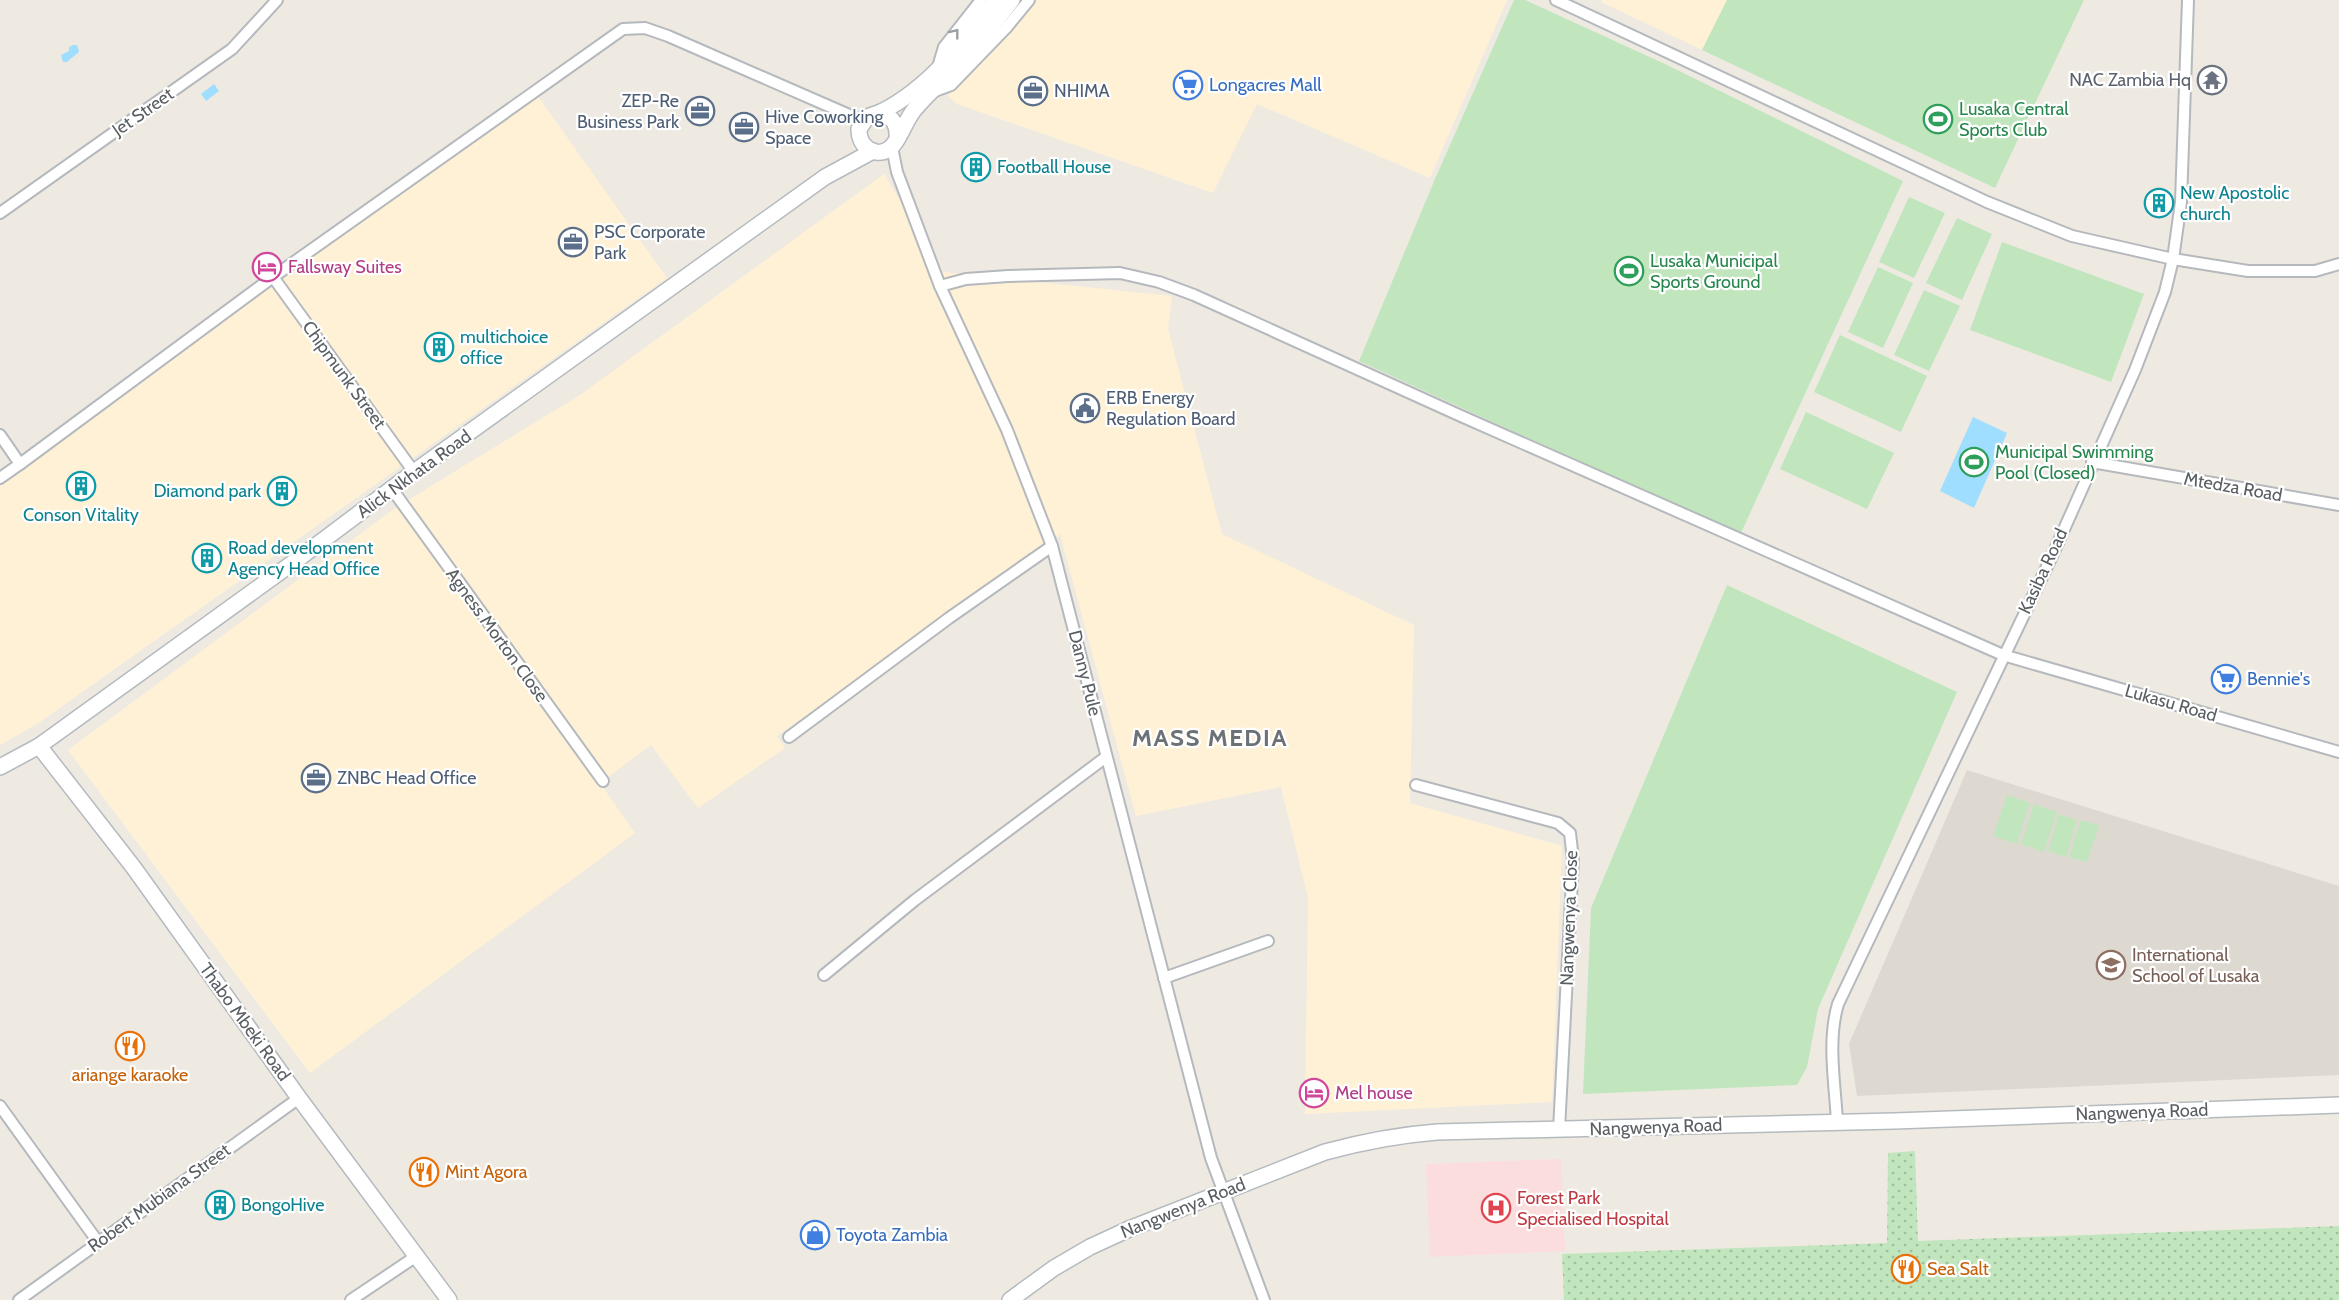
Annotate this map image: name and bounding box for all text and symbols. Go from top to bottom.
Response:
one-way arrow [948,29,959,40]
temple icon: NAC Zambia Hq [2196,64,2228,96]
supermarket icon: Longacres Mall [1172,69,1204,101]
place label: NAC Zambia Hq [2069,69,2191,91]
place label: Longacres Mall [1209,74,1322,96]
office icon: NHIMA [1017,75,1049,107]
place label: NHIMA [1054,80,1110,102]
street label: Jet Street [107,83,178,142]
place label: ZEP-Re Business Park [577,90,680,133]
office icon: ZEP-Re Business Park [684,95,716,127]
place label: Lusaka Central Sports Club [1959,98,2069,141]
sports icon: Lusaka Central Sports Club [1922,103,1954,135]
place label: Hive Coworking Space [765,106,884,149]
office icon: Hive Coworking Space [728,111,760,143]
building icon: Football House [960,151,992,183]
place label: Football House [997,156,1111,178]
place label: New Apostolic church [2180,182,2289,225]
building icon: New Apostolic church [2143,187,2175,219]
place label: PSC Corporate Park [594,221,706,264]
office icon: PSC Corporate Park [557,226,589,258]
place label: Lusaka Municipal Sports Ground [1650,250,1778,293]
hotel icon: Fallsway Suites [251,251,283,283]
sports icon: Lusaka Municipal Sports Ground [1613,255,1645,287]
place label: Fallsway Suites [288,256,402,278]
street label: Chipmunk Street [297,317,391,433]
place label: multichoice office [460,326,548,369]
building icon: multichoice office [423,331,455,363]
place label: ERB Energy Regulation Board [1106,387,1235,430]
public building icon: ERB Energy Regulation Board [1069,392,1101,424]
street label: Alick Nkhata Road [353,425,475,523]
place label: Municipal Swimming Pool (Closed) [1995,441,2154,484]
sports icon: Municipal Swimming Pool (Closed) [1958,446,1990,478]
street label: Mtedza Road [2182,468,2284,506]
building icon: Conson Vitality [65,470,97,502]
building icon: Diamond park [266,475,298,507]
place label: Diamond park [153,480,262,502]
place label: Conson Vitality [23,504,139,526]
street label: Kasiba Road [2014,525,2072,617]
place label: Road development Agency Head Office [228,537,380,580]
building icon: Road development Agency Head Office [191,542,223,574]
street label: Agness Morton Close [441,564,553,706]
street label: Danny Pule [1064,628,1106,718]
supermarket icon: Bennie's [2210,663,2242,695]
place label: Bennie's [2247,668,2310,690]
street label: Lukasu Road [2122,679,2220,727]
district label: MASS MEDIA [1132,723,1288,752]
office icon: ZNBC Head Office [300,762,332,794]
place label: ZNBC Head Office [337,767,477,789]
street label: Nangwenya Close [1556,850,1582,986]
place label: International School of Lusaka [2132,944,2260,987]
school or university icon: International School of Lusaka [2095,949,2127,981]
street label: Thabo Mbeki Road [195,959,295,1085]
restaurant icon: ariange karaoke [114,1030,146,1062]
place label: ariange karaoke [72,1064,188,1086]
hotel icon: Mel house [1298,1077,1330,1109]
place label: Mel house [1335,1082,1413,1104]
street label: Nangwenya Road [2075,1099,2209,1125]
street label: Nangwenya Road [1589,1114,1723,1140]
street label: Robert Mubiana Street [83,1139,235,1257]
restaurant icon: Mint Agora [408,1156,440,1188]
place label: Mint Agora [445,1161,528,1183]
street label: Nangwenya Road [1117,1173,1249,1243]
place label: Forest Park Specialised Hospital [1517,1187,1669,1230]
building icon: BongoHive [204,1189,236,1221]
hospital icon: Forest Park Specialised Hospital [1480,1192,1512,1224]
place label: BongoHive [241,1194,325,1216]
shop icon: Toyota Zambia [799,1219,831,1251]
place label: Toyota Zambia [836,1224,948,1246]
restaurant icon: Sea Salt [1890,1253,1922,1285]
place label: Sea Salt [1927,1258,1989,1280]

